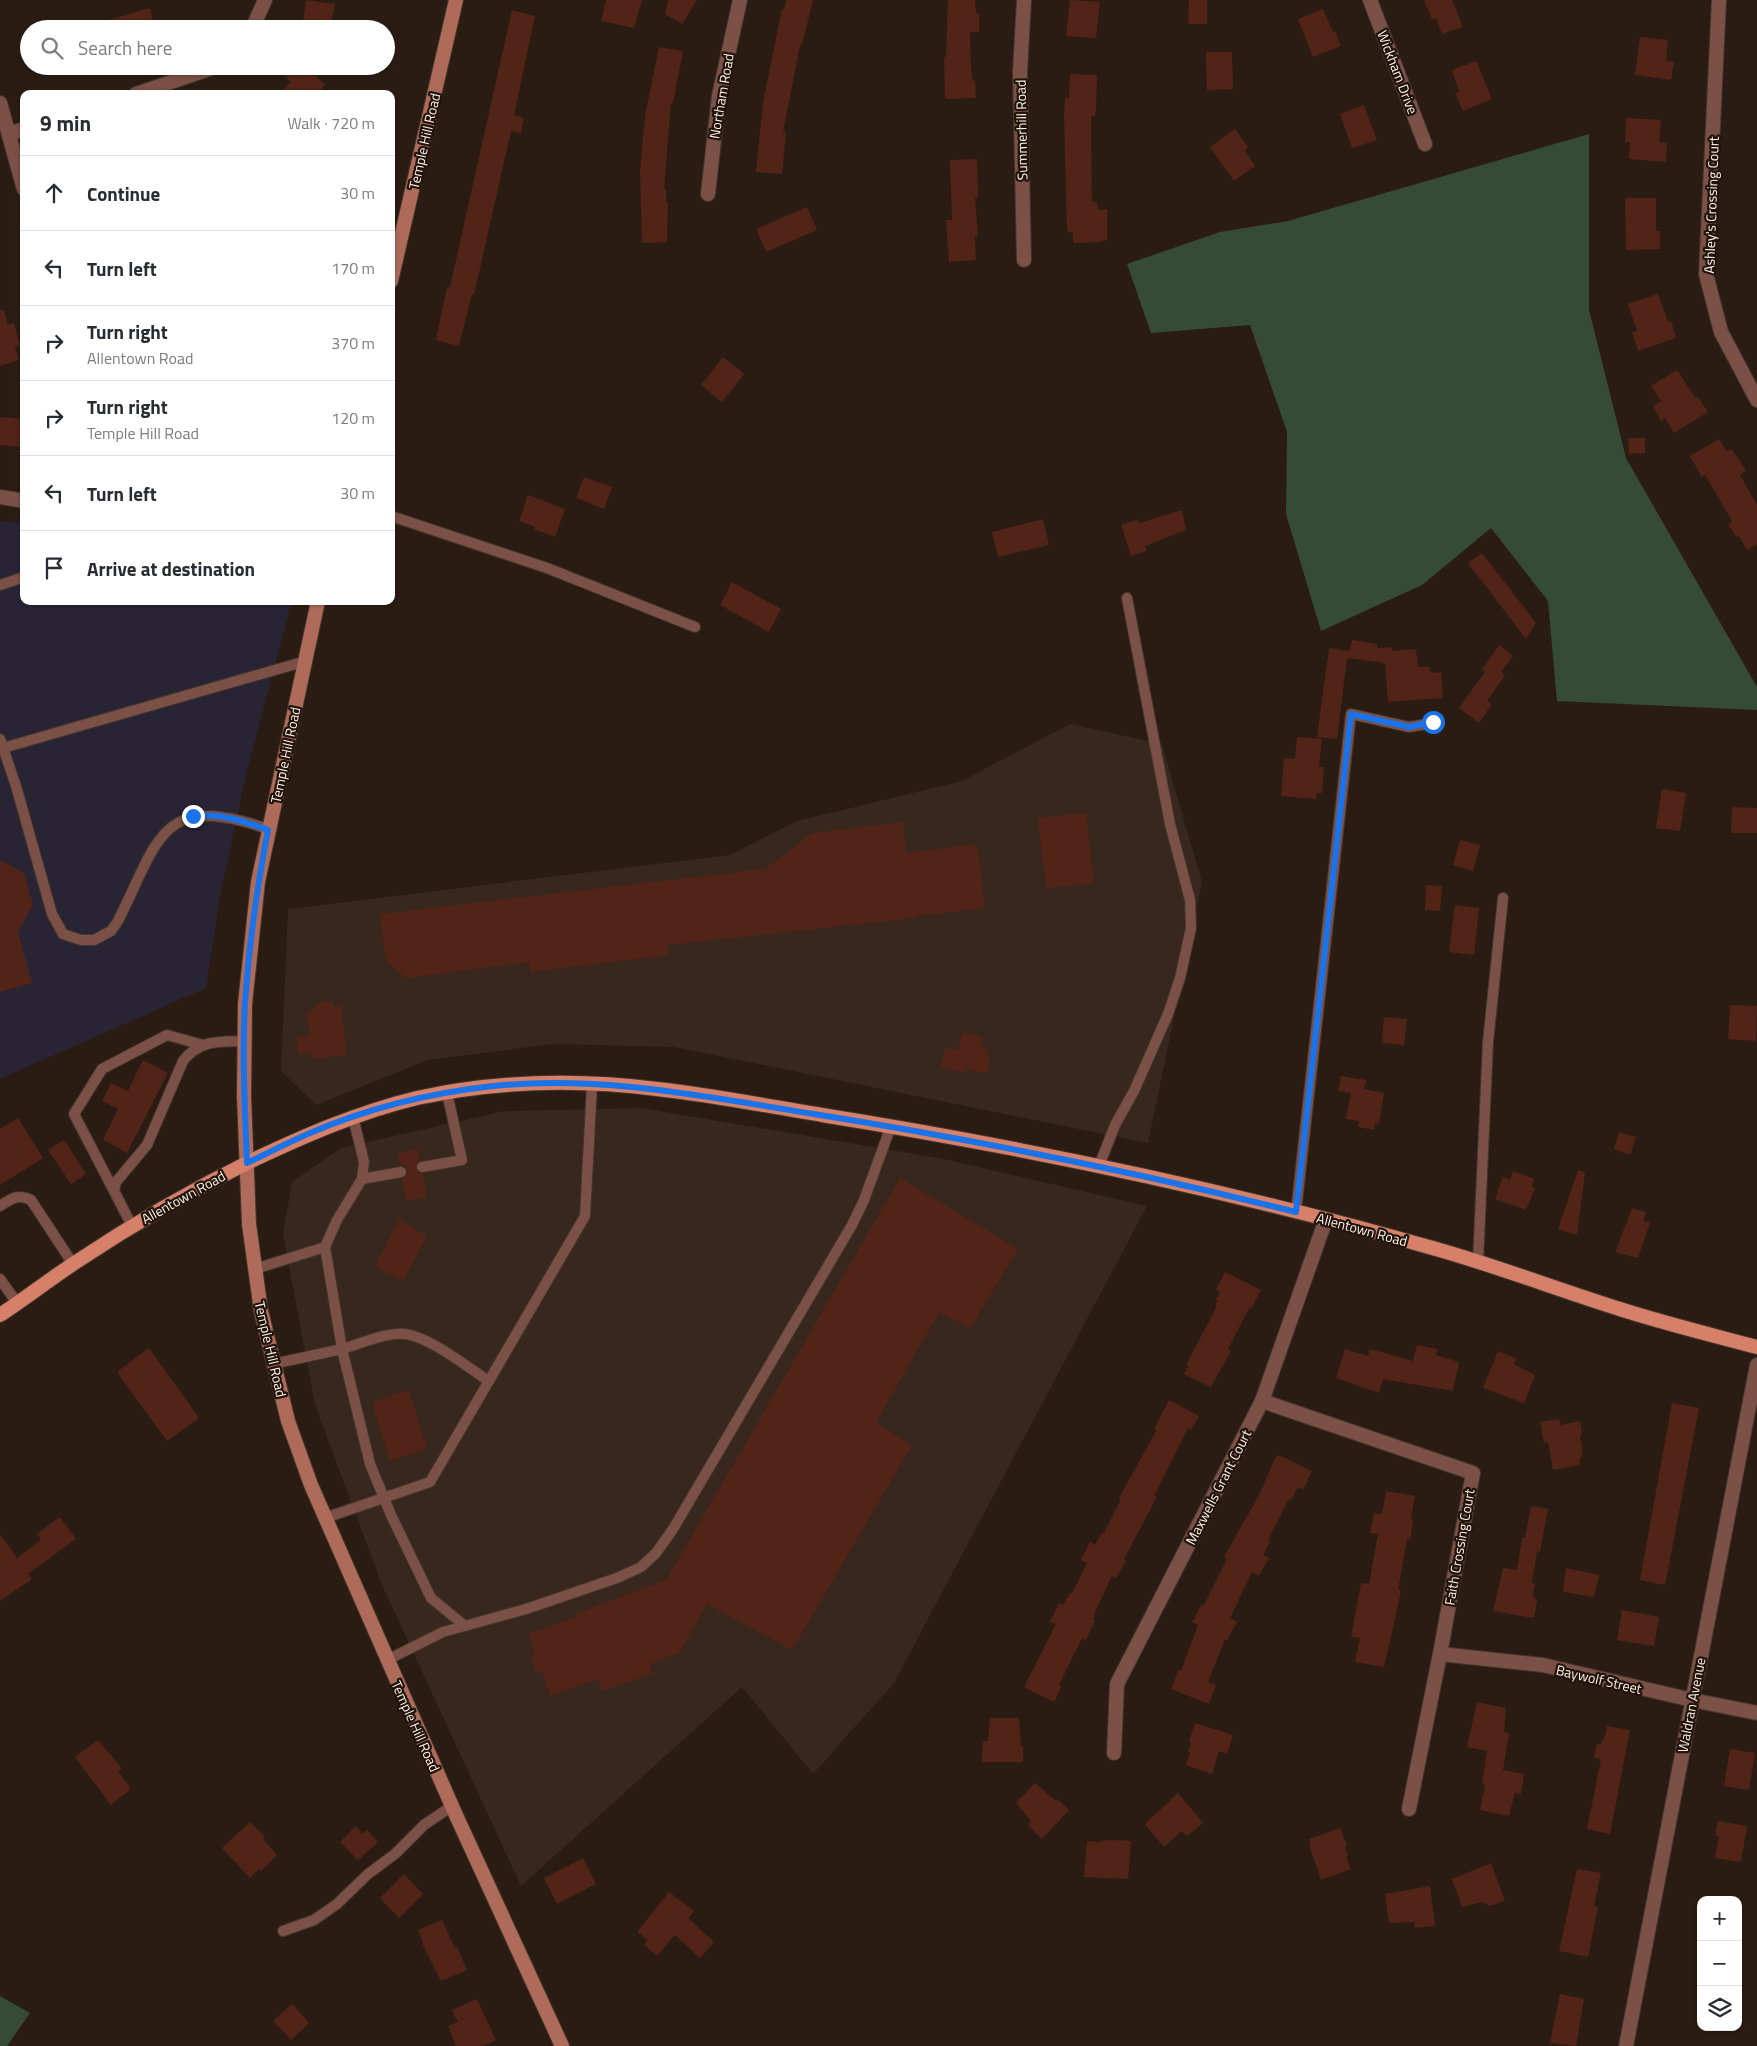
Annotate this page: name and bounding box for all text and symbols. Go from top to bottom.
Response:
search box [20,20,395,75]
street label: Wickham Drive [1372,27,1424,117]
text: Search here [78,33,172,62]
icon: search [38,34,66,62]
street label: Northam Road [703,52,739,140]
street label: Summerhill Road [1010,79,1032,181]
street label: Temple Hill Road [403,91,445,191]
text: 9 min [40,107,91,139]
text: Walk · 720 m [287,111,375,135]
street label: Ashley's Crossing Court [1698,136,1724,274]
icon: ahead [40,179,68,207]
text: Continue [87,179,160,208]
text: 30 m [340,181,375,205]
icon: left [40,254,68,282]
text: Turn left [87,254,157,283]
text: 170 m [331,256,375,280]
text: Turn right [87,317,168,346]
icon: right [40,329,68,357]
text: 370 m [331,331,375,355]
text: Allentown Road [87,346,193,370]
text: Turn right [87,392,168,421]
icon: right [40,404,68,432]
text: 120 m [331,406,375,430]
text: Temple Hill Road [87,421,199,445]
icon: left [40,479,68,507]
text: Turn left [87,479,157,508]
text: 30 m [340,481,375,505]
icon: arrive [40,554,68,582]
text: Arrive at destination [87,554,255,583]
street label: Temple Hill Road [265,705,305,805]
route start [1422,711,1445,734]
route end [182,805,205,828]
street label: Allentown Road [137,1165,229,1229]
street label: Allentown Road [1314,1207,1410,1251]
street label: Temple Hill Road [250,1299,292,1399]
street label: Maxwells Grant Court [1180,1426,1256,1548]
street label: Faith Crossing Court [1438,1487,1480,1607]
street label: Waldran Avenue [1672,1656,1710,1754]
street label: Baywolf Street [1554,1659,1644,1699]
street label: Temple Hill Road [386,1677,446,1775]
map controls [1697,1896,1742,2031]
button: + [1697,1896,1742,1941]
button: − [1697,1941,1742,1986]
button: layers [1697,1986,1742,2031]

